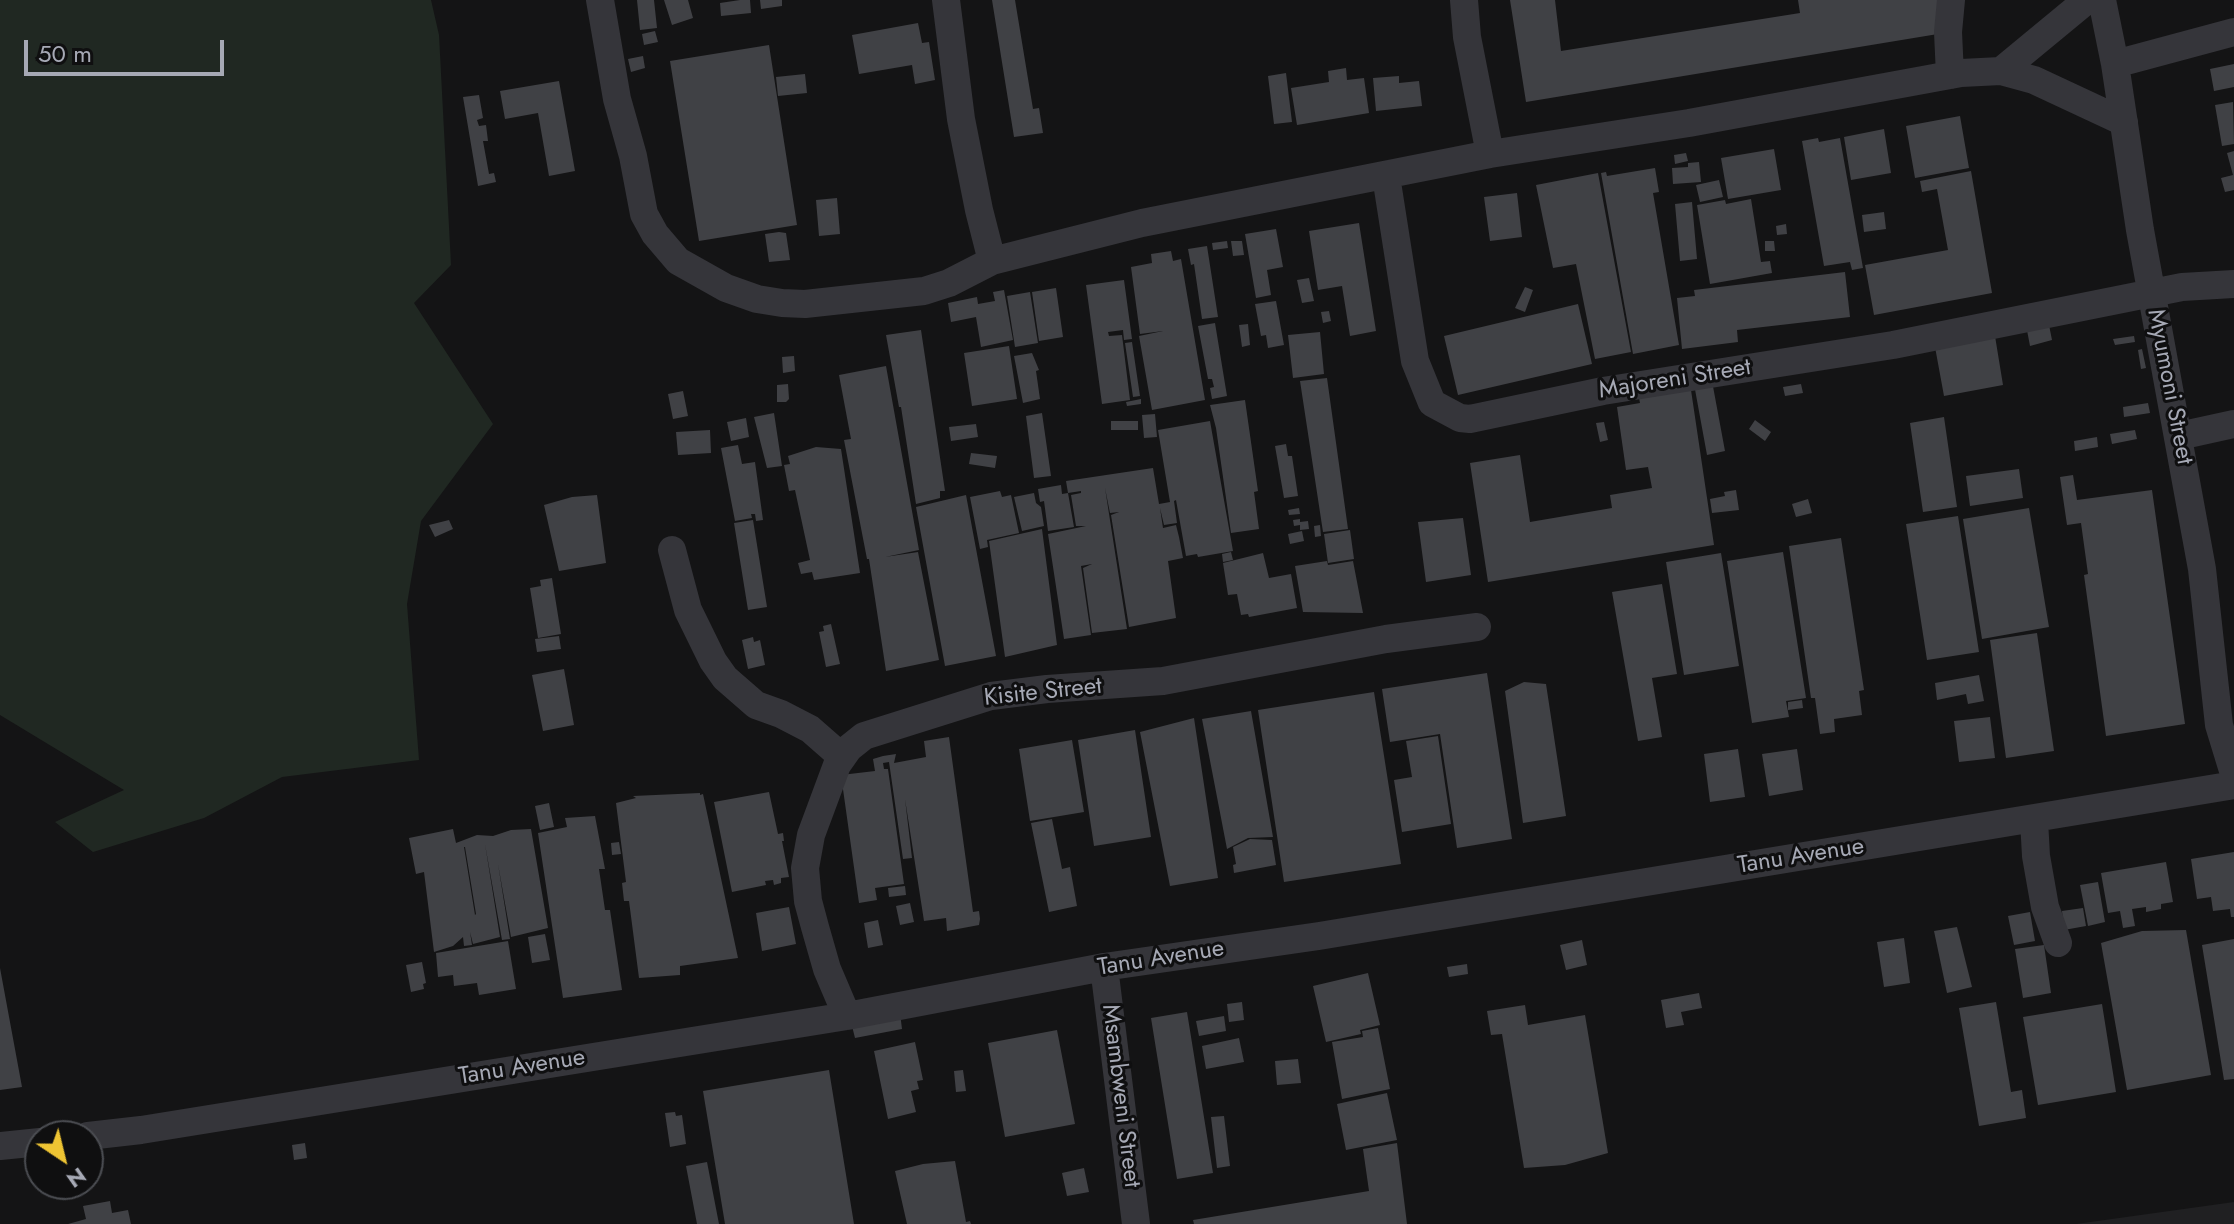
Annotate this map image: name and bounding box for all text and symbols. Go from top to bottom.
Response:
scale bar [28,24,228,74]
text: 50 m [38,36,92,71]
street label: Myumoni Street [2140,307,2198,467]
street label: Majoreni Street [1597,354,1753,406]
street label: Kisite Street [983,672,1103,714]
street label: Tanu Avenue [1736,833,1866,881]
street label: Tanu Avenue [1096,935,1226,983]
street label: Msambweni Street [1094,1003,1146,1189]
street label: Tanu Avenue [457,1044,587,1092]
north arrow [24,1120,104,1200]
text: N [60,1160,93,1196]

